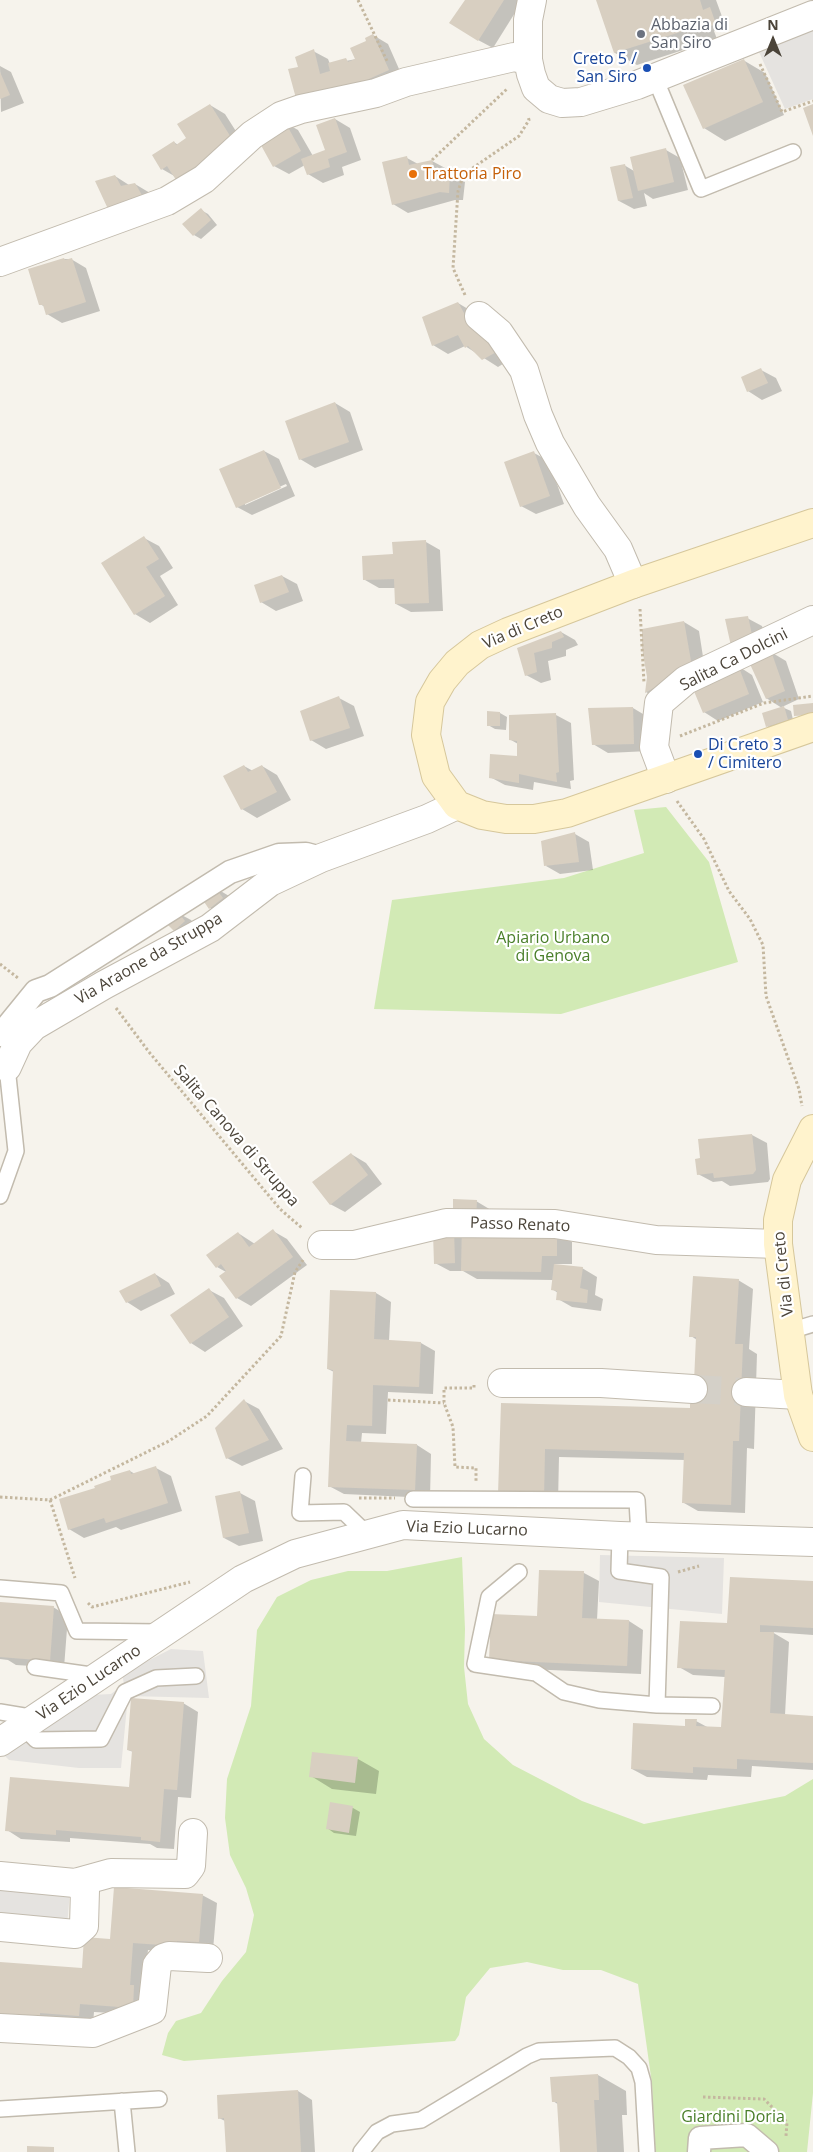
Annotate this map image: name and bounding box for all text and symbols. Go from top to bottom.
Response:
place label: Abbazia di San Siro [651,15,728,53]
north arrow [748,15,798,65]
text: N [767,15,779,34]
marker: Abbazia di San Siro [635,28,647,40]
place label: Creto 5 / San Siro [573,49,637,87]
marker: Creto 5 / San Siro [641,62,653,74]
place label: Trattoria Piro [423,164,522,184]
marker: Trattoria Piro [407,168,419,180]
street label: Via di Creto [480,602,566,654]
street label: Salita Ca Dolcini [677,625,791,695]
place label: Di Creto 3 / Cimitero [708,735,782,773]
marker: Di Creto 3 / Cimitero [692,748,704,760]
street label: Via Araone da Struppa [72,909,226,1009]
park label: Apiario Urbano di Genova [496,928,610,966]
street label: Salita Canova di Struppa [169,1061,303,1211]
street label: Passo Renato [469,1214,571,1236]
street label: Via di Creto [770,1230,798,1318]
street label: Via Ezio Lucarno [406,1517,528,1541]
street label: Via Ezio Lucarno [33,1641,145,1725]
park label: Giardini Doria [681,2107,785,2127]

